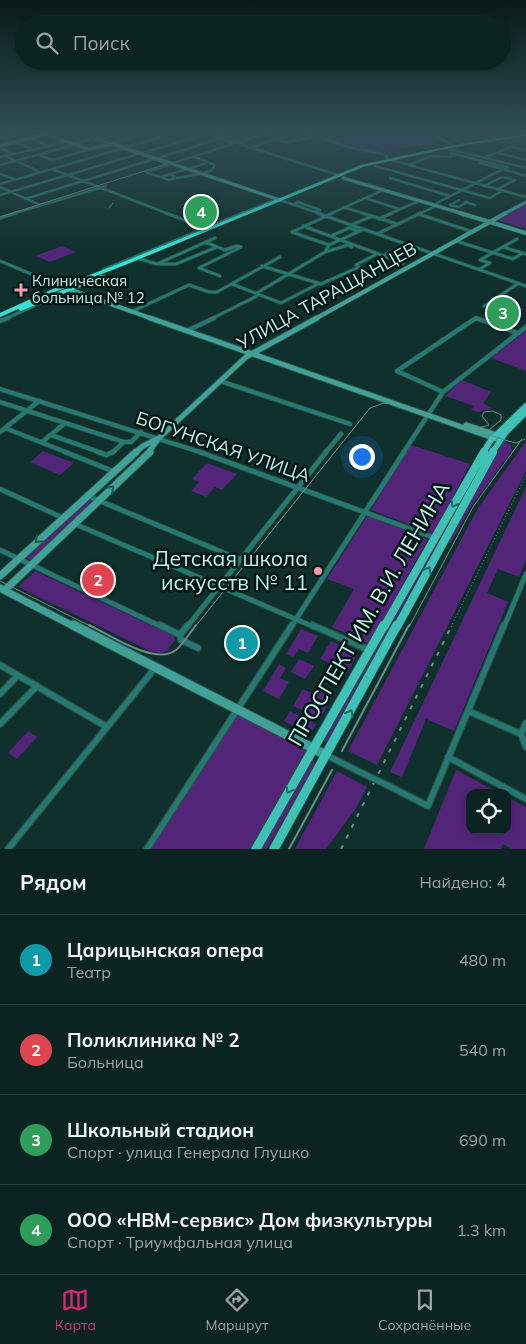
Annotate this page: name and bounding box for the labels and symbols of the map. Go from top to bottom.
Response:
pin: 4 [185,193,217,231]
street label: УЛИЦА ТАРАЩАНЦЕВ [232,236,421,355]
place label: Клиническая больница № 12 [32,271,145,307]
marker: Клиническая больница № 12 [14,283,28,297]
pin: 3 [487,294,519,332]
street label: БОГУНСКАЯ УЛИЦА [133,406,313,487]
your location [349,444,375,470]
street label: ПРОСПЕКТ ИМ. В.И. ЛЕНИНА [282,476,455,750]
one-way arrow [106,486,115,495]
one-way arrow [451,499,461,508]
one-way arrow [35,535,44,544]
place label: Детская школа искусств № 11 [153,545,308,595]
pin: 2 [82,561,114,599]
marker: Детская школа искусств № 11 [312,565,324,577]
one-way arrow [422,566,432,575]
pin: 1 [226,624,258,662]
one-way arrow [343,709,353,718]
one-way arrow [285,785,295,794]

